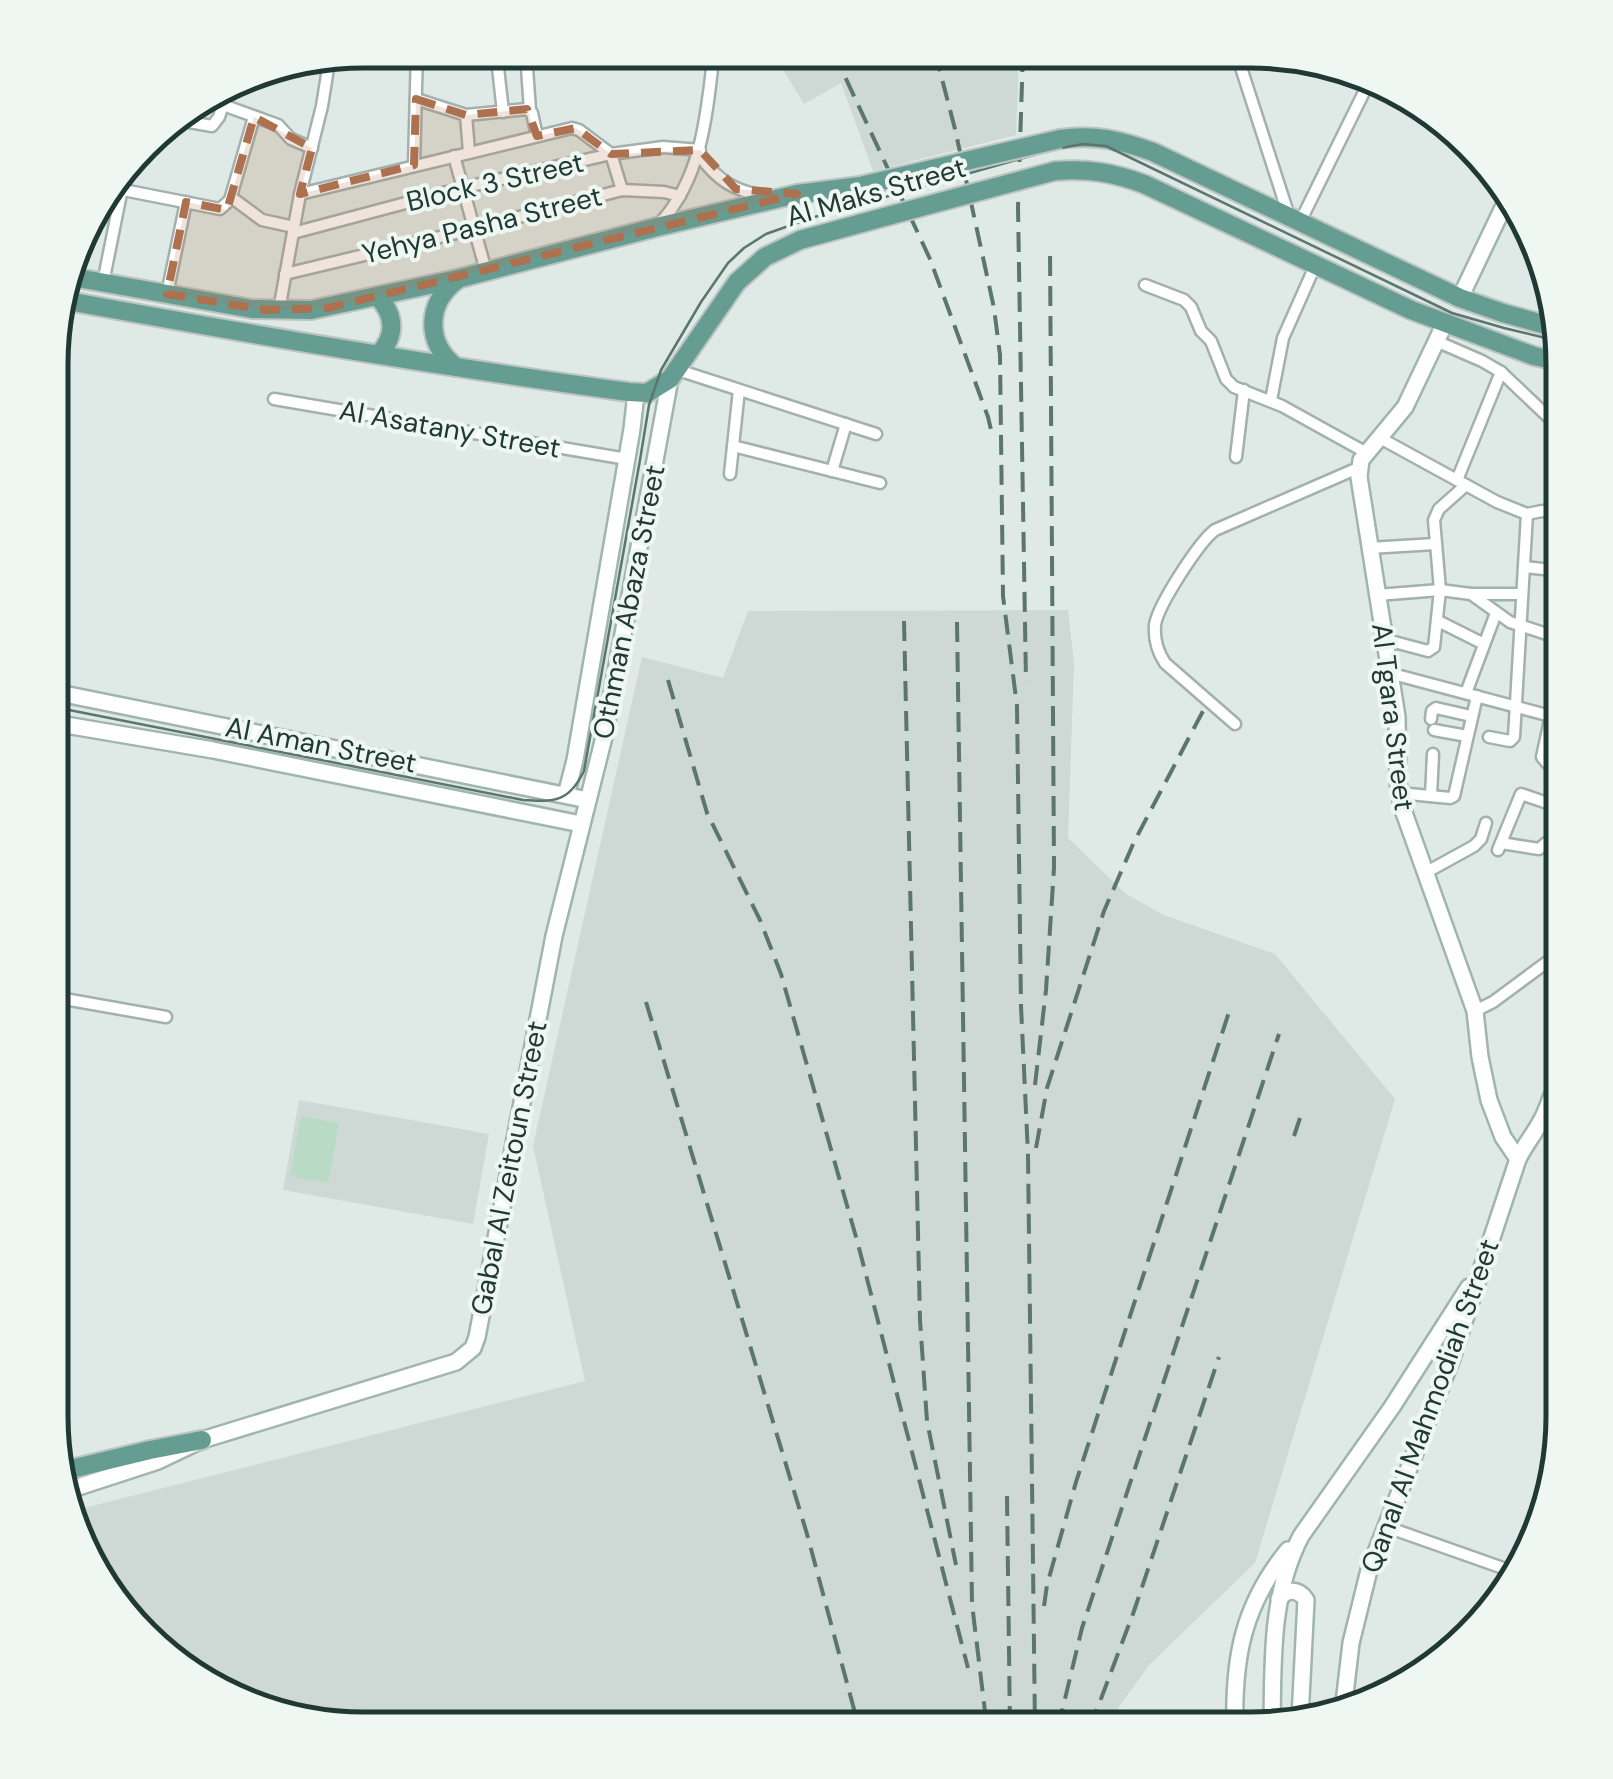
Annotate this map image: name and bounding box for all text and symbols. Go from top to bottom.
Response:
street label: Block 3 Street [403,144,587,220]
street label: Al Maks Street [782,149,970,235]
street label: Yehya Pasha Street [358,177,606,273]
street label: Al Asatany Street [336,391,564,467]
street label: Othman Abaza Street [584,462,674,742]
street label: Al Tgara Street [1363,621,1423,813]
street label: Al Aman Street [222,708,420,782]
street label: Gabal Al Zeitoun Street [462,1018,556,1318]
street label: Qanal Al Mahmodiah Street [1352,1234,1508,1578]

